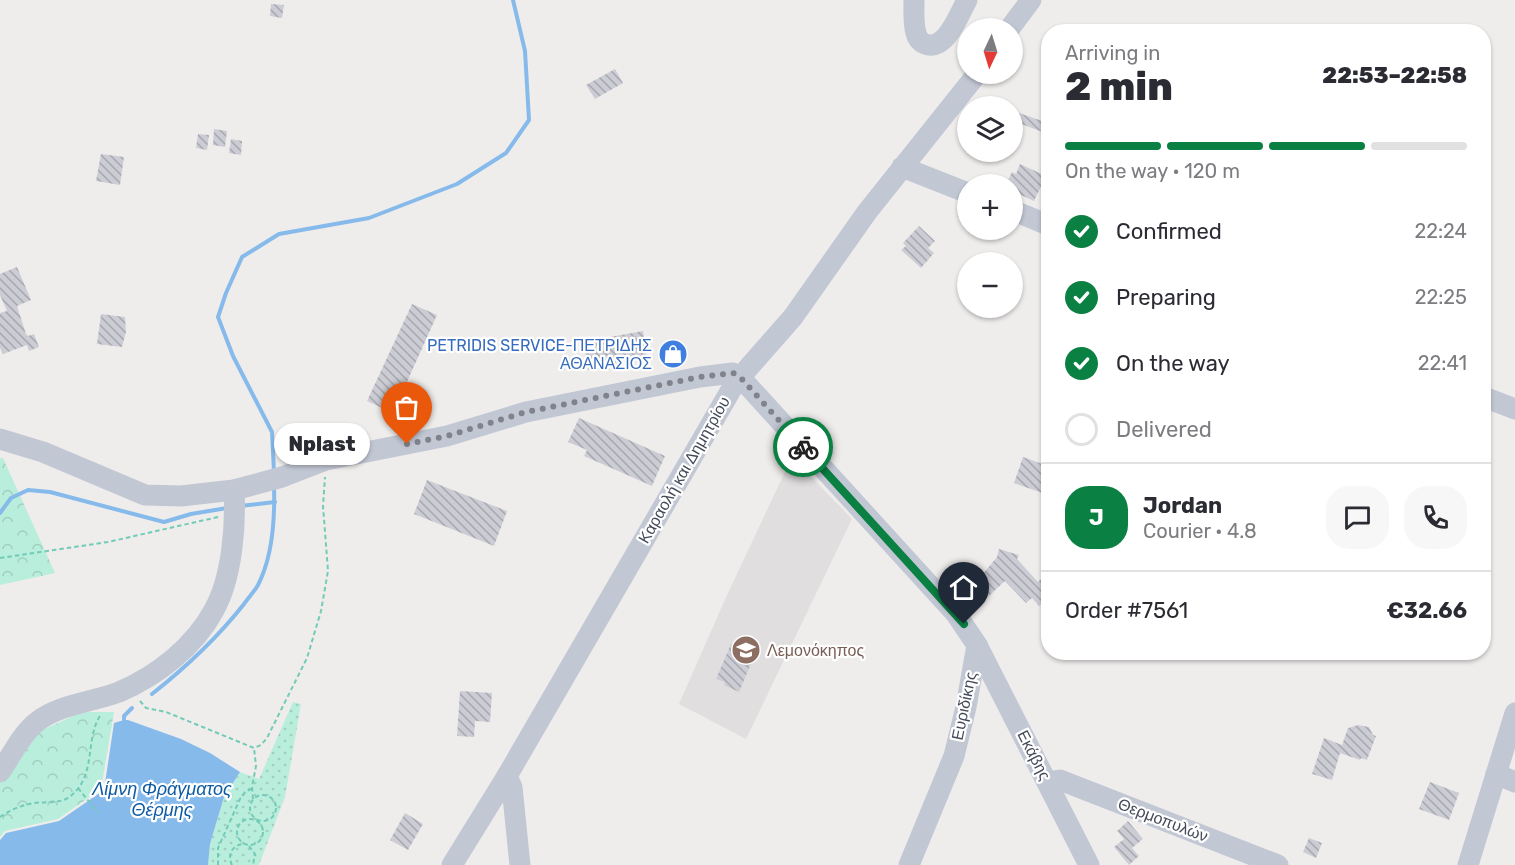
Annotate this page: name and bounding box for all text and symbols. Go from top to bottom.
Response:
north arrow [957,18,1023,84]
map controls [957,18,1023,318]
text: Arriving in [1065,41,1160,65]
text: 22:53–22:58 [1322,62,1467,89]
text: 2 min [1065,64,1173,110]
button: layers [957,96,1023,162]
text: On the way · 120 m [1065,159,1240,183]
button: + [957,174,1023,240]
icon: check [1065,215,1098,248]
text: Confirmed [1116,218,1222,245]
text: 22:24 [1414,219,1467,243]
button: − [957,252,1023,318]
icon: check [1065,281,1098,314]
text: Preparing [1116,284,1216,311]
text: 22:25 [1415,285,1467,309]
place label: PETRIDIS SERVICE-ΠΕΤΡΙΔΗΣ ΑΘΑΝΑΣΙΟΣ [427,336,652,373]
shop icon: PETRIDIS SERVICE-ΠΕΤΡΙΔΗΣ ΑΘΑΝΑΣΙΟΣ [657,338,689,370]
icon: check [1065,347,1098,380]
text: On the way [1116,350,1230,377]
text: 22:41 [1418,351,1467,375]
pin [381,382,432,444]
icon: bag [390,391,423,424]
street label: Καραολή και Δημητρίου [634,393,734,547]
text: Delivered [1116,416,1212,443]
courier [773,417,833,477]
callout: Nplast [275,423,371,465]
icon: bike [787,431,820,464]
text: Nplast [288,432,356,456]
button: chat [1326,486,1389,549]
button: phone [1404,486,1467,549]
text: Jordan [1143,492,1222,519]
text: J [1089,504,1104,531]
text: Courier · 4.8 [1143,519,1257,543]
pin [938,562,989,624]
icon: home [947,571,980,604]
text: Order #7561 [1065,597,1188,624]
text: €32.66 [1386,597,1467,624]
school or university icon: Λεμονόκηπος [730,634,762,666]
place label: Λεμονόκηπος [767,641,864,660]
street label: Ευριδίκης [948,670,981,742]
street label: Εκάβης [1013,727,1055,783]
water label: Λίμνη Φράγματος Θέρμης [91,778,232,821]
street label: Θερμοπυλών [1115,794,1211,846]

